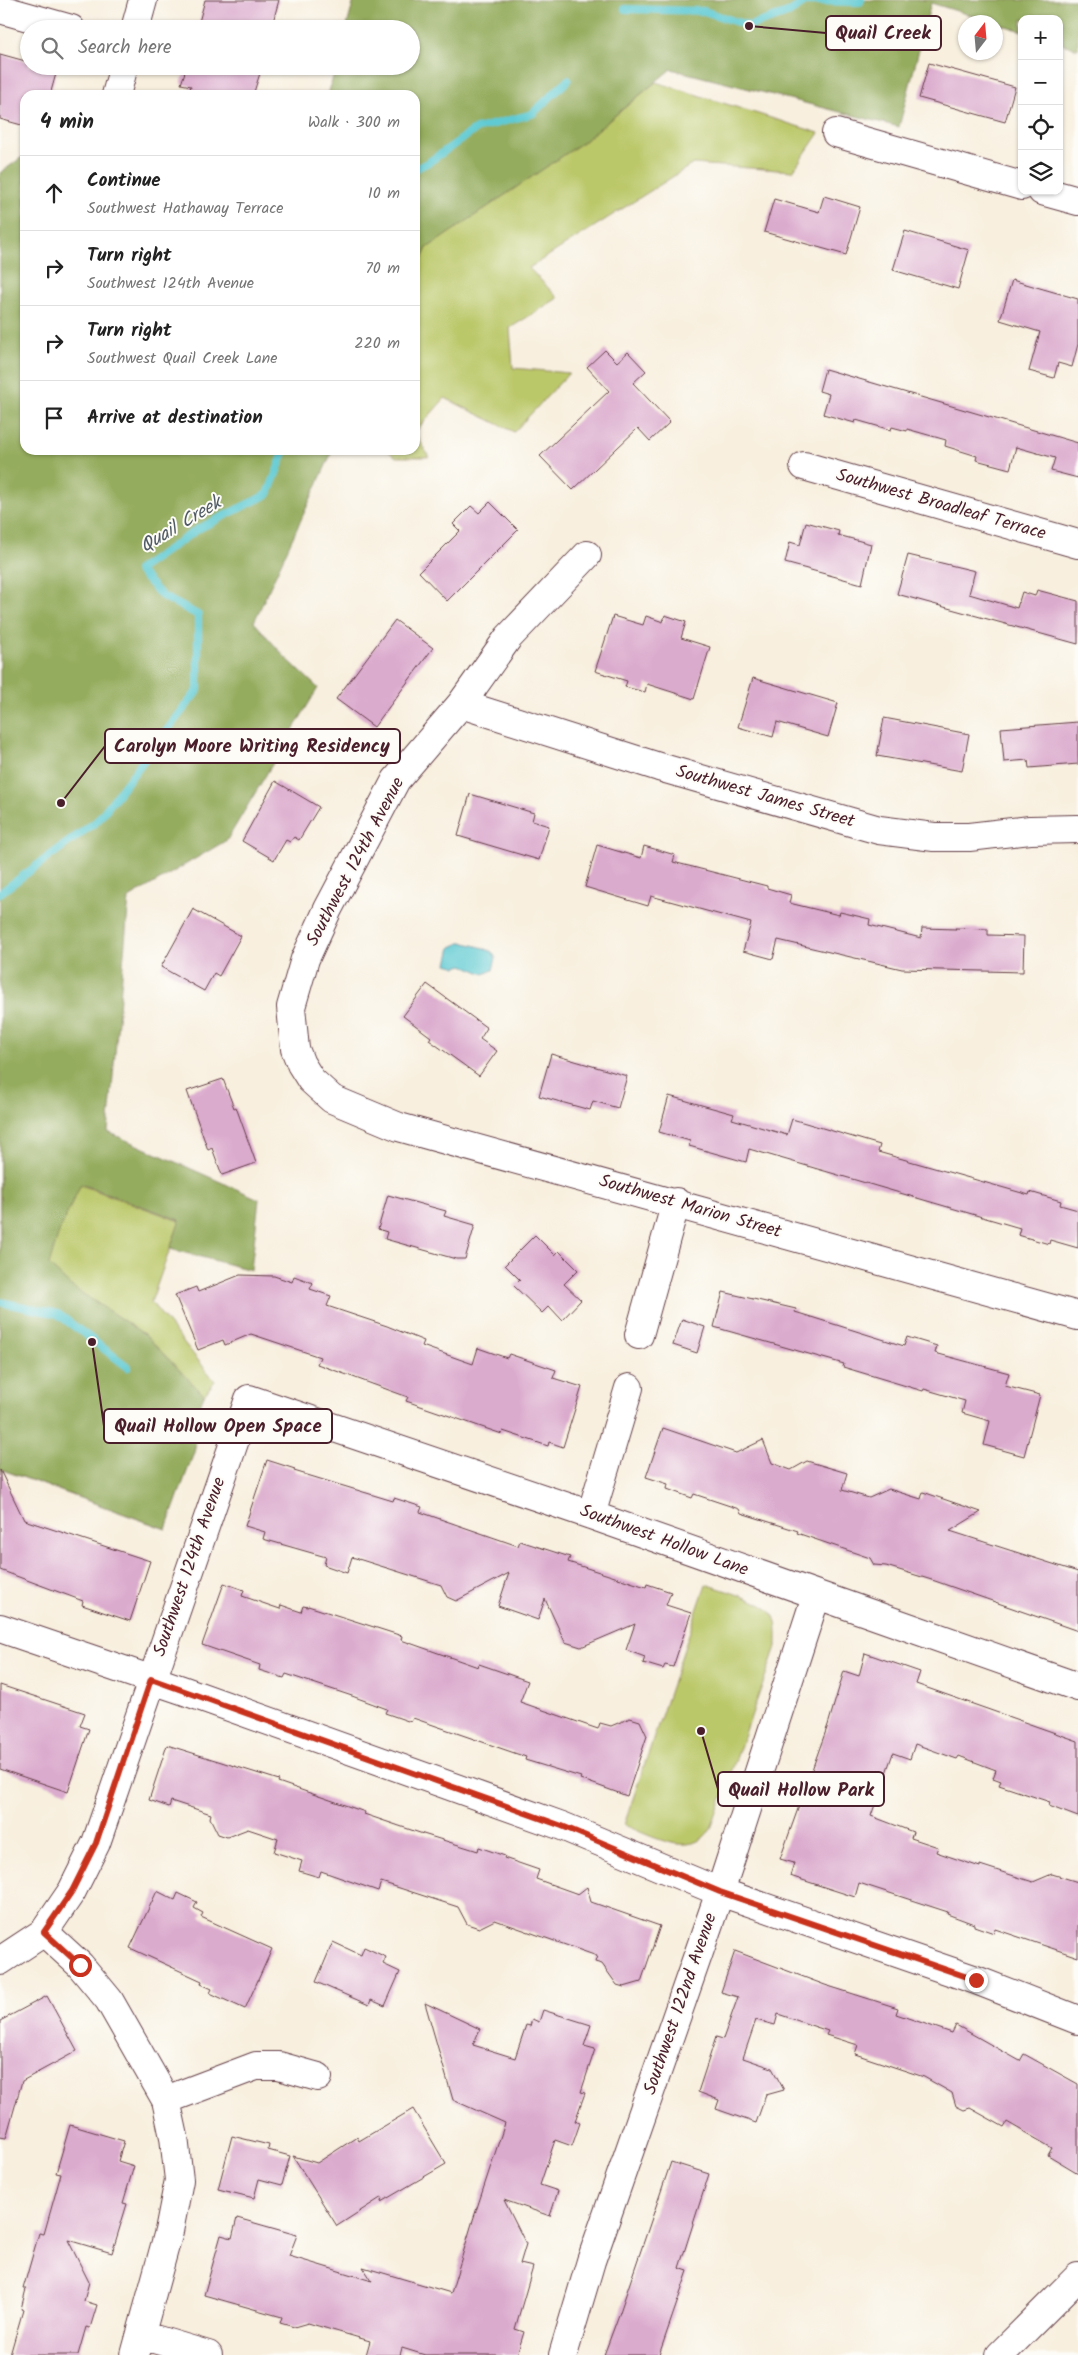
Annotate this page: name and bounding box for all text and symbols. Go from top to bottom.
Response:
north arrow [958,15,1003,60]
map controls [1018,15,1063,195]
button: + [1018,15,1063,60]
callout: Quail Creek [826,16,941,50]
text: Quail Creek [835,19,931,49]
search box [20,20,420,75]
text: Search here [78,33,172,63]
icon: search [38,34,66,62]
button: − [1018,60,1063,105]
button: locate [1018,105,1063,150]
text: 4 min [40,106,94,139]
text: Walk · 300 m [308,110,400,135]
button: layers [1018,150,1063,195]
text: Continue [87,166,160,196]
icon: ahead [40,179,68,207]
text: 10 m [368,181,400,206]
text: Southwest Hathaway Terrace [87,196,283,221]
text: Turn right [87,241,172,271]
icon: right [40,254,68,282]
text: 70 m [365,256,400,281]
text: Southwest 124th Avenue [87,271,254,296]
text: Turn right [87,316,172,346]
icon: right [40,329,68,357]
text: 220 m [354,331,400,356]
text: Southwest Quail Creek Lane [87,346,277,371]
text: Arrive at destination [87,403,263,433]
icon: arrive [40,404,68,432]
street label: Southwest Broadleaf Terrace [833,461,1049,549]
water label: Quail Creek [134,487,230,561]
callout: Carolyn Moore Writing Residency [105,729,400,763]
text: Carolyn Moore Writing Residency [114,732,390,762]
street label: Southwest James Street [672,758,859,837]
street label: Southwest 124th Avenue [299,772,413,952]
street label: Southwest Marion Street [595,1167,786,1247]
callout: Quail Hollow Open Space [104,1409,332,1443]
text: Quail Hollow Open Space [114,1412,322,1442]
street label: Southwest 124th Avenue [146,1473,234,1661]
street label: Southwest Hollow Lane [576,1497,752,1585]
callout: Quail Hollow Park [718,1772,884,1806]
text: Quail Hollow Park [728,1776,874,1806]
street label: Southwest 122nd Avenue [636,1909,726,2099]
route start [69,1954,92,1977]
route end [965,1969,988,1992]

